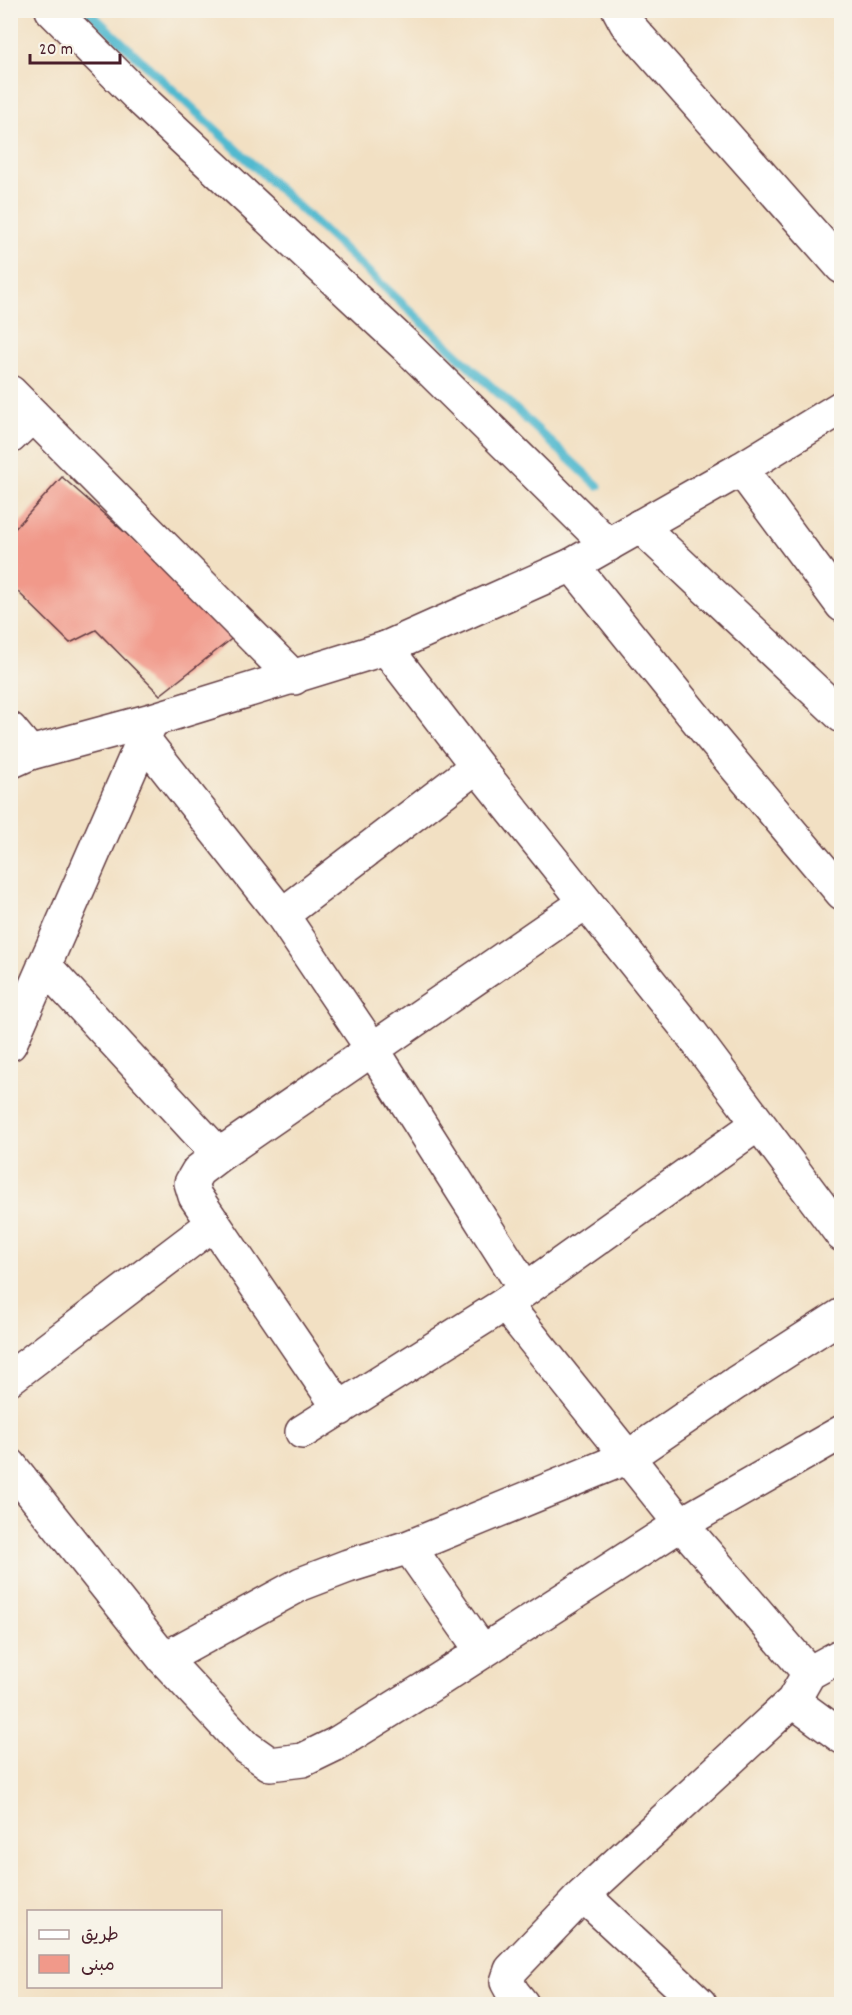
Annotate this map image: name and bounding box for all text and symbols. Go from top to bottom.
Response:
scale bar [30,27,120,65]
text: 20 m [39,38,73,63]
legend [27,1910,222,1988]
text: طريق [81,1924,119,1949]
text: مبنى [81,1954,115,1979]

